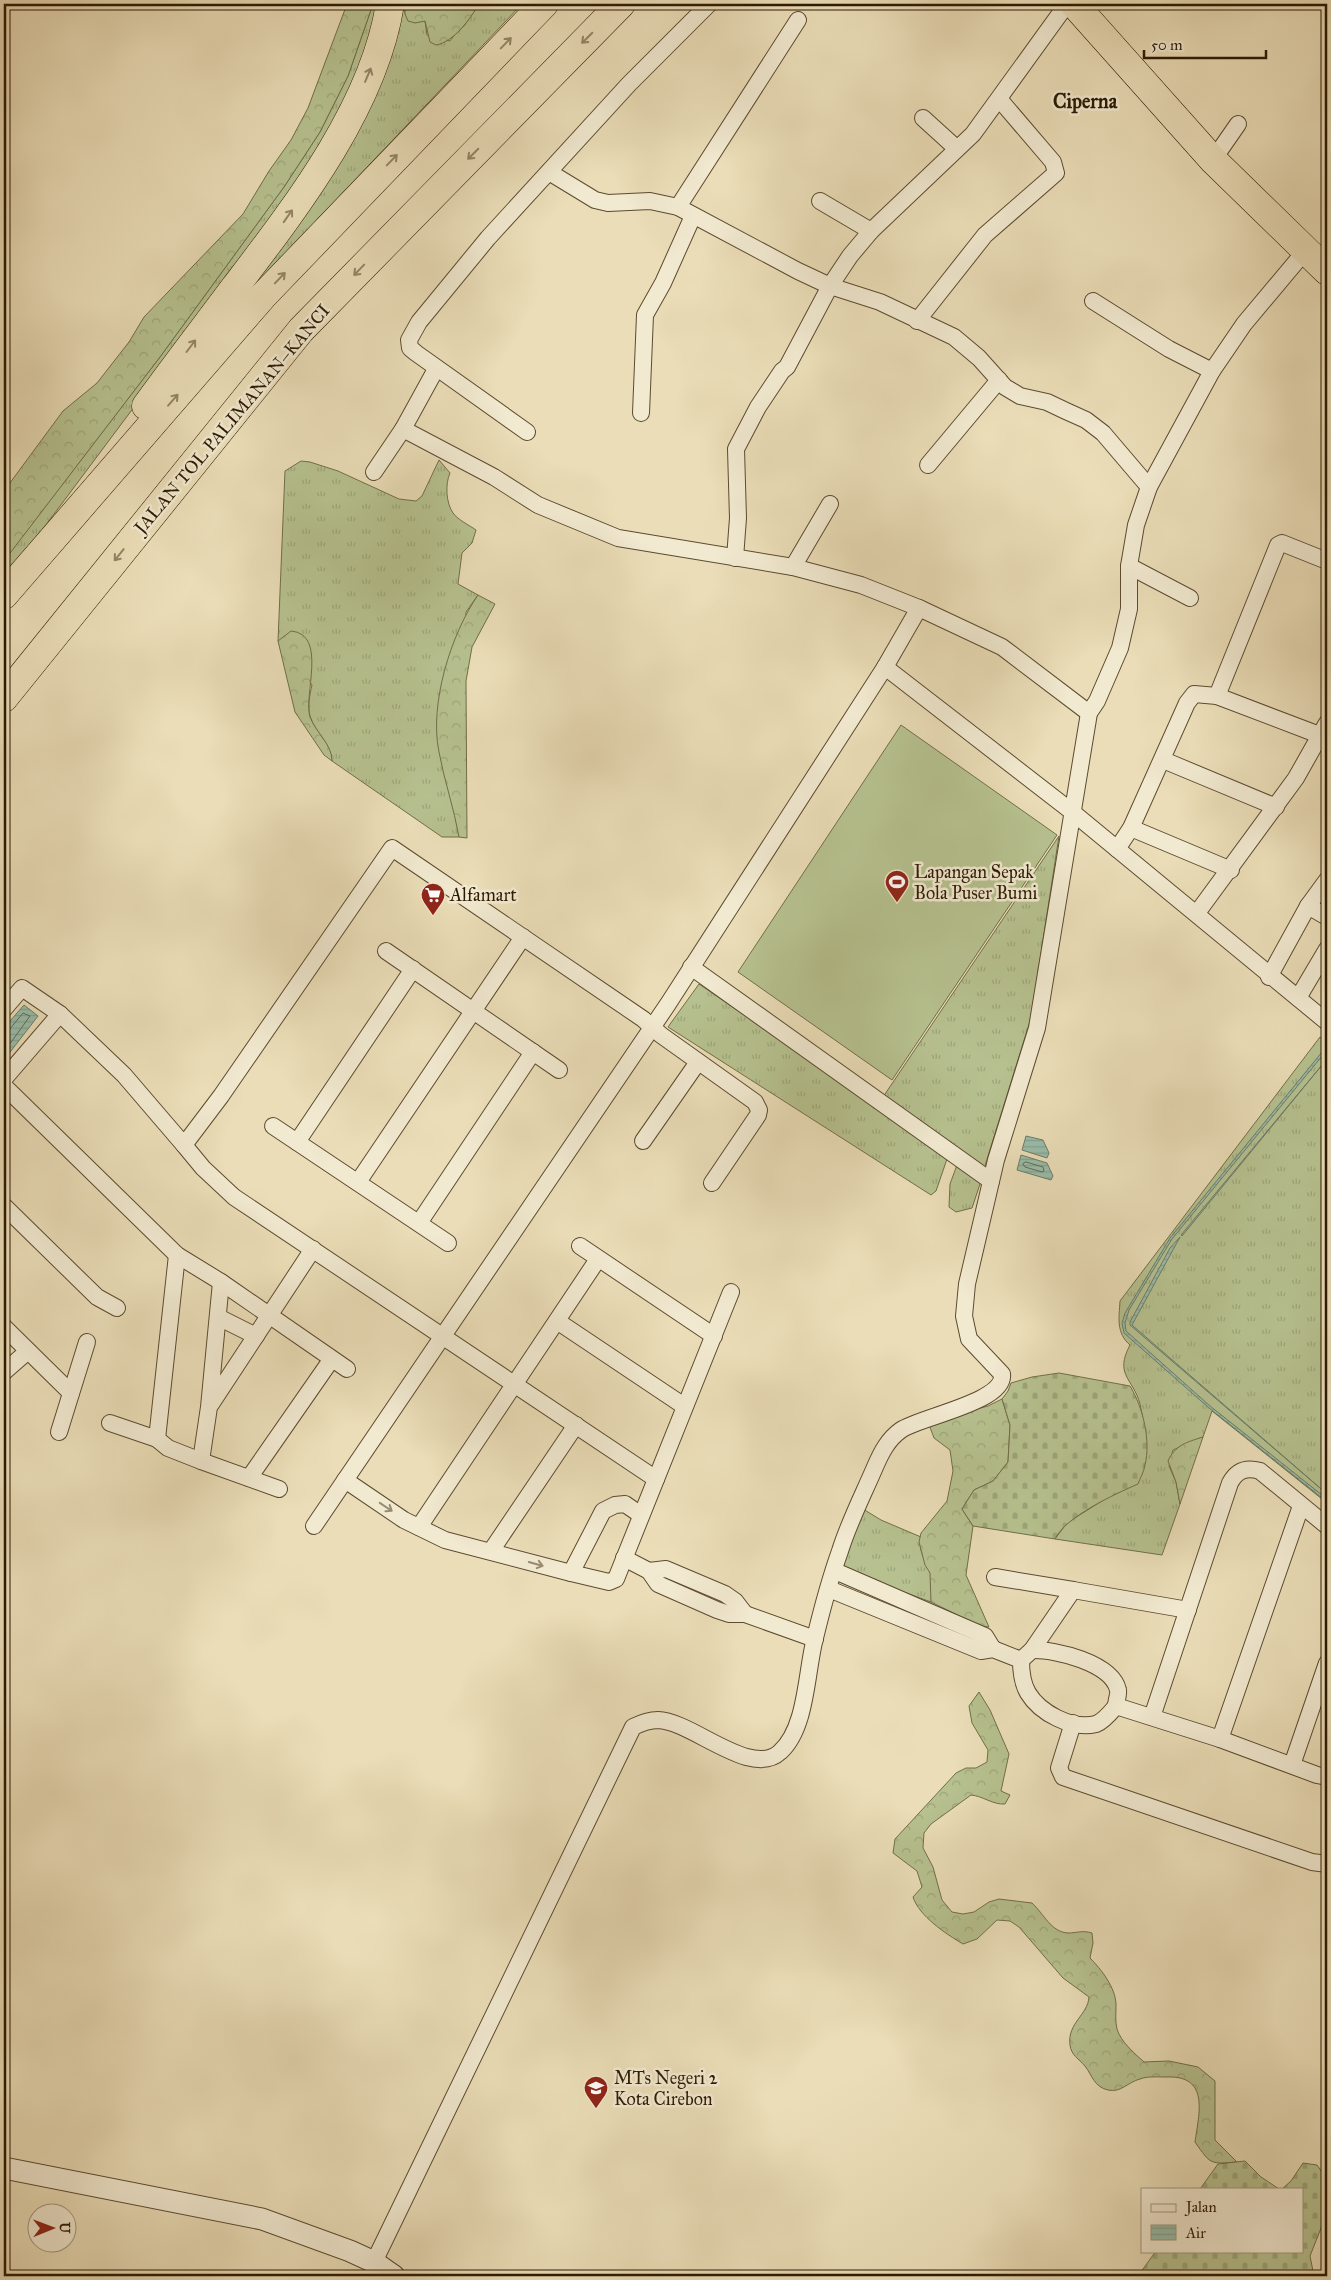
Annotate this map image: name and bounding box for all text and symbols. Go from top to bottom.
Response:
scale bar [1144,28,1266,60]
one-way arrow [581,32,593,45]
text: 50 m [1151,36,1183,54]
one-way arrow [500,37,512,50]
one-way arrow [364,68,374,83]
district label: Ciperna [1053,89,1118,114]
one-way arrow [466,148,479,160]
one-way arrow [386,154,398,166]
one-way arrow [283,209,293,223]
one-way arrow [353,264,365,276]
one-way arrow [274,271,286,284]
street label: JALAN TOL PALIMANAN–KANCI [128,299,336,540]
one-way arrow [185,340,196,353]
one-way arrow [167,393,179,406]
one-way arrow [114,548,125,561]
place label: Lapangan Sepak Bola Puser Bumi [914,861,1038,904]
sports icon: Lapangan Sepak Bola Puser Bumi [884,869,910,903]
supermarket icon: Alfamart [420,882,446,916]
place label: Alfamart [449,884,517,906]
one-way arrow [378,1502,392,1512]
one-way arrow [528,1559,544,1569]
place label: MTs Negeri 2 Kota Cirebon [614,2067,718,2110]
school or university icon: MTs Negeri 2 Kota Cirebon [583,2075,609,2109]
legend [1141,2188,1304,2252]
text: Jalan [1184,2198,1217,2217]
north arrow [28,2202,78,2252]
text: U [56,2222,73,2234]
text: Air [1185,2224,1206,2242]

